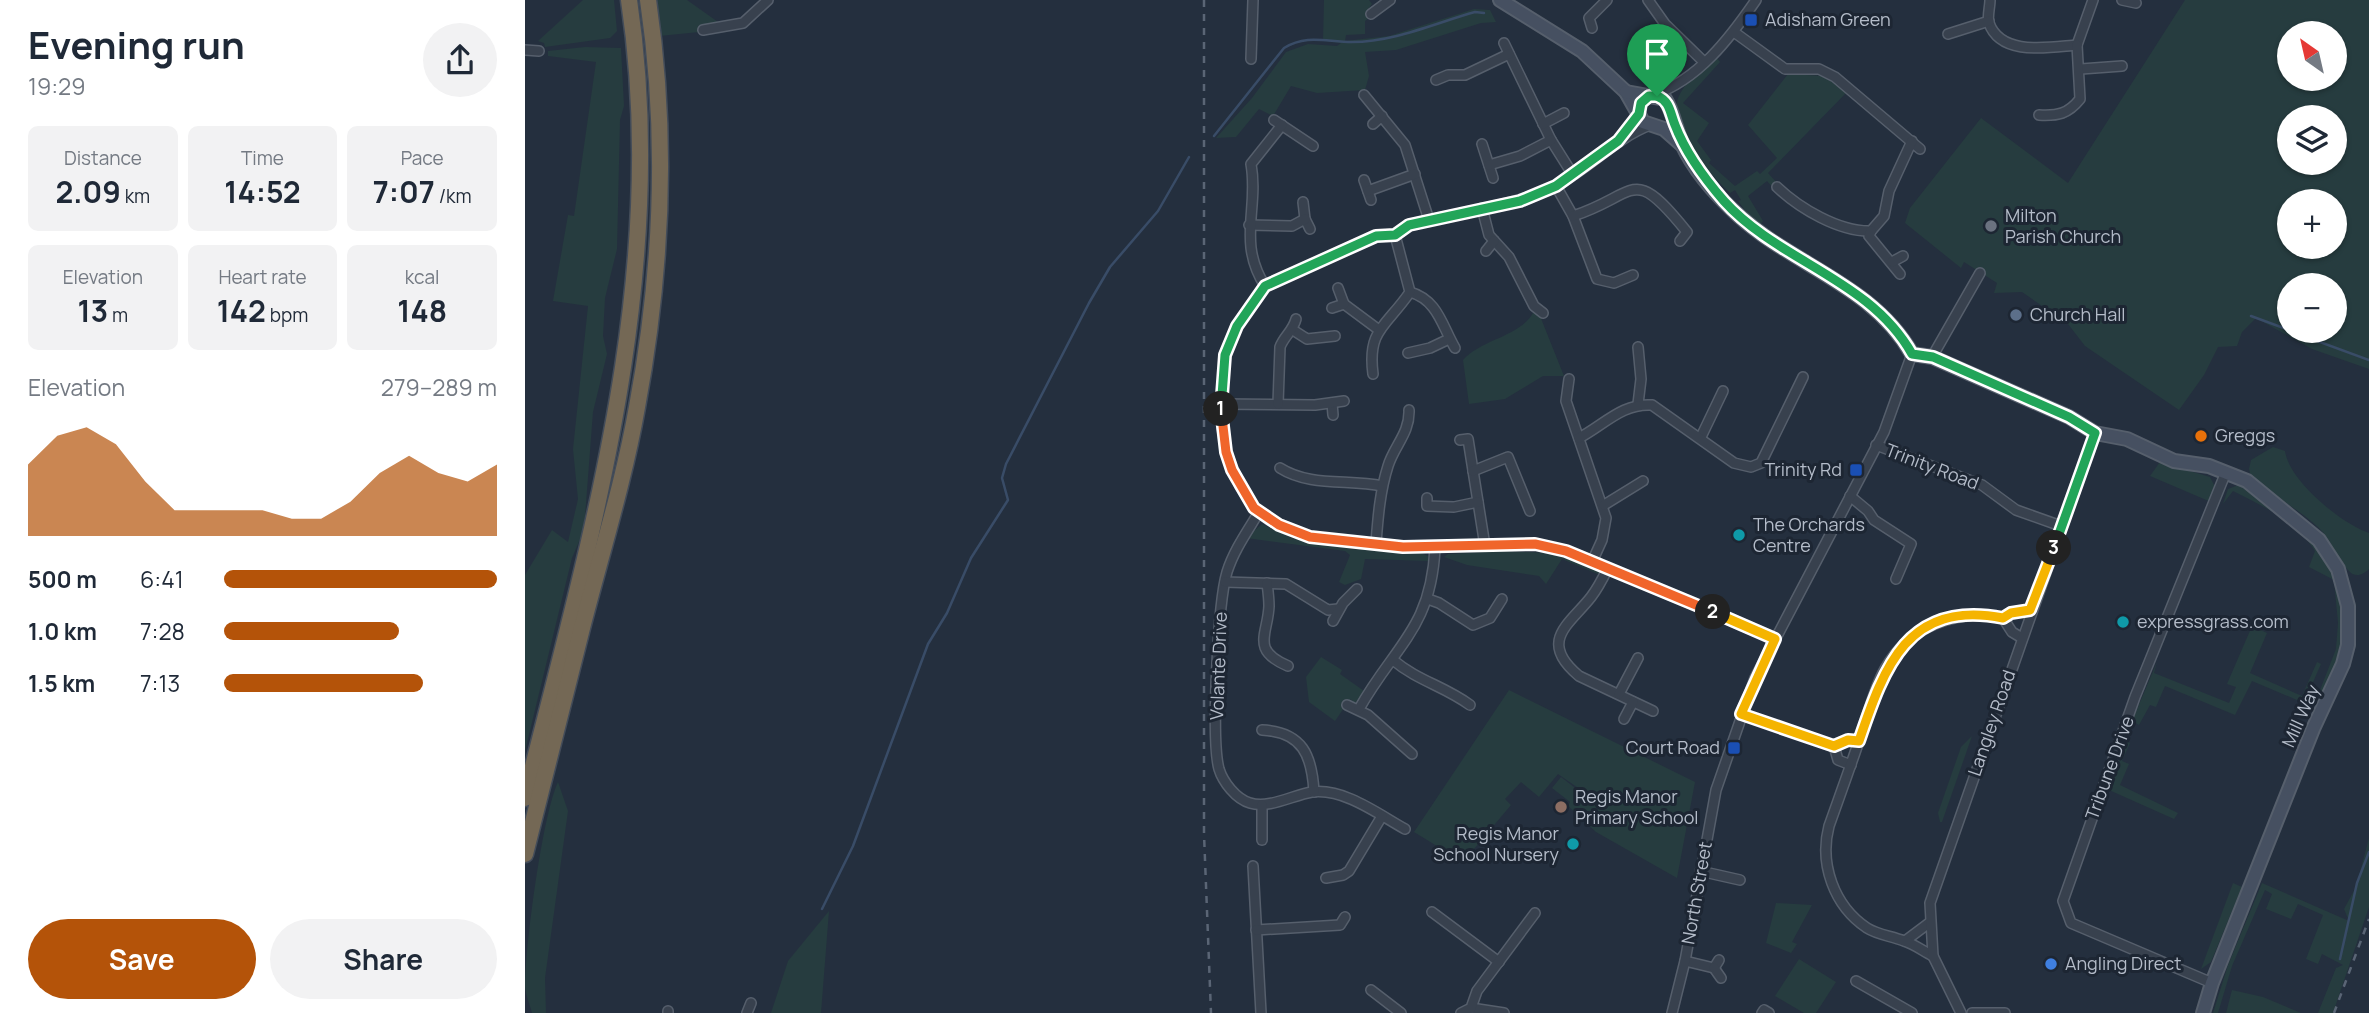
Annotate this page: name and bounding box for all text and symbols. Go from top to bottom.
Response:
place label: Adisham Green [1765,7,1891,31]
marker: Adisham Green [1743,12,1759,28]
text: Evening run [28,18,245,70]
north arrow [2277,21,2347,91]
map controls [2277,21,2347,343]
button: share [423,23,497,97]
pin [1627,24,1687,96]
icon: arrive [1638,35,1676,73]
text: 19:29 [28,70,86,102]
button: layers [2277,105,2347,175]
text: Distance [64,145,142,171]
text: Time [241,145,284,171]
text: Pace [401,145,444,171]
text: 2.09 [55,171,121,212]
text: 14:52 [224,171,301,212]
text: 7:07 [373,171,435,212]
text: km [121,183,150,209]
text: /km [435,183,472,209]
button: + [2277,189,2347,259]
place label: Milton Parish Church [2005,203,2121,248]
marker: Milton Parish Church [1983,218,1999,234]
text: Elevation [63,264,143,290]
text: Heart rate [218,264,307,290]
text: kcal [405,264,440,290]
button: − [2277,273,2347,343]
text: 13 [78,290,108,331]
text: 142 [217,290,266,331]
text: 148 [397,290,447,331]
text: m [108,302,128,328]
text: bpm [266,302,308,328]
place label: Church Hall [2030,302,2126,326]
marker: Church Hall [2008,307,2024,323]
text: Elevation [28,371,125,403]
text: 279–289 m [381,371,497,403]
pin: 1 [1203,392,1239,426]
text: 1 [1216,395,1225,421]
place label: Greggs [2215,423,2275,447]
marker: Greggs [2193,428,2209,444]
street label: Trinity Road [1882,437,1982,495]
place label: Trinity Rd [1765,457,1842,481]
marker: Trinity Rd [1848,462,1864,478]
place label: The Orchards Centre [1753,512,1865,557]
marker: The Orchards Centre [1731,527,1747,543]
pin: 3 [2037,530,2071,566]
text: 3 [2048,534,2059,560]
text: 500 m [28,563,97,595]
text: 6:41 [140,563,184,595]
pin: 2 [1695,594,1731,630]
text: 2 [1707,598,1718,624]
place label: expressgrass.com [2137,609,2289,633]
street label: Volante Drive [1204,611,1232,721]
marker: expressgrass.com [2115,614,2131,630]
text: 1.0 km [28,615,97,647]
text: 7:28 [140,615,185,647]
street label: Langley Road [1962,666,2020,779]
text: 1.5 km [28,667,95,699]
text: 7:13 [140,667,180,699]
street label: Mill Way [2276,680,2325,751]
street label: Tribune Drive [2079,712,2139,823]
place label: Court Road [1626,735,1720,759]
marker: Court Road [1726,740,1742,756]
place label: Regis Manor Primary School [1575,784,1699,829]
marker: Regis Manor Primary School [1553,799,1569,815]
place label: Regis Manor School Nursery [1433,821,1560,866]
marker: Regis Manor School Nursery [1565,836,1581,852]
street label: North Street [1675,840,1717,946]
button: Save [28,919,256,999]
button: Share [270,919,497,999]
place label: Angling Direct [2065,951,2181,975]
marker: Angling Direct [2043,956,2059,972]

